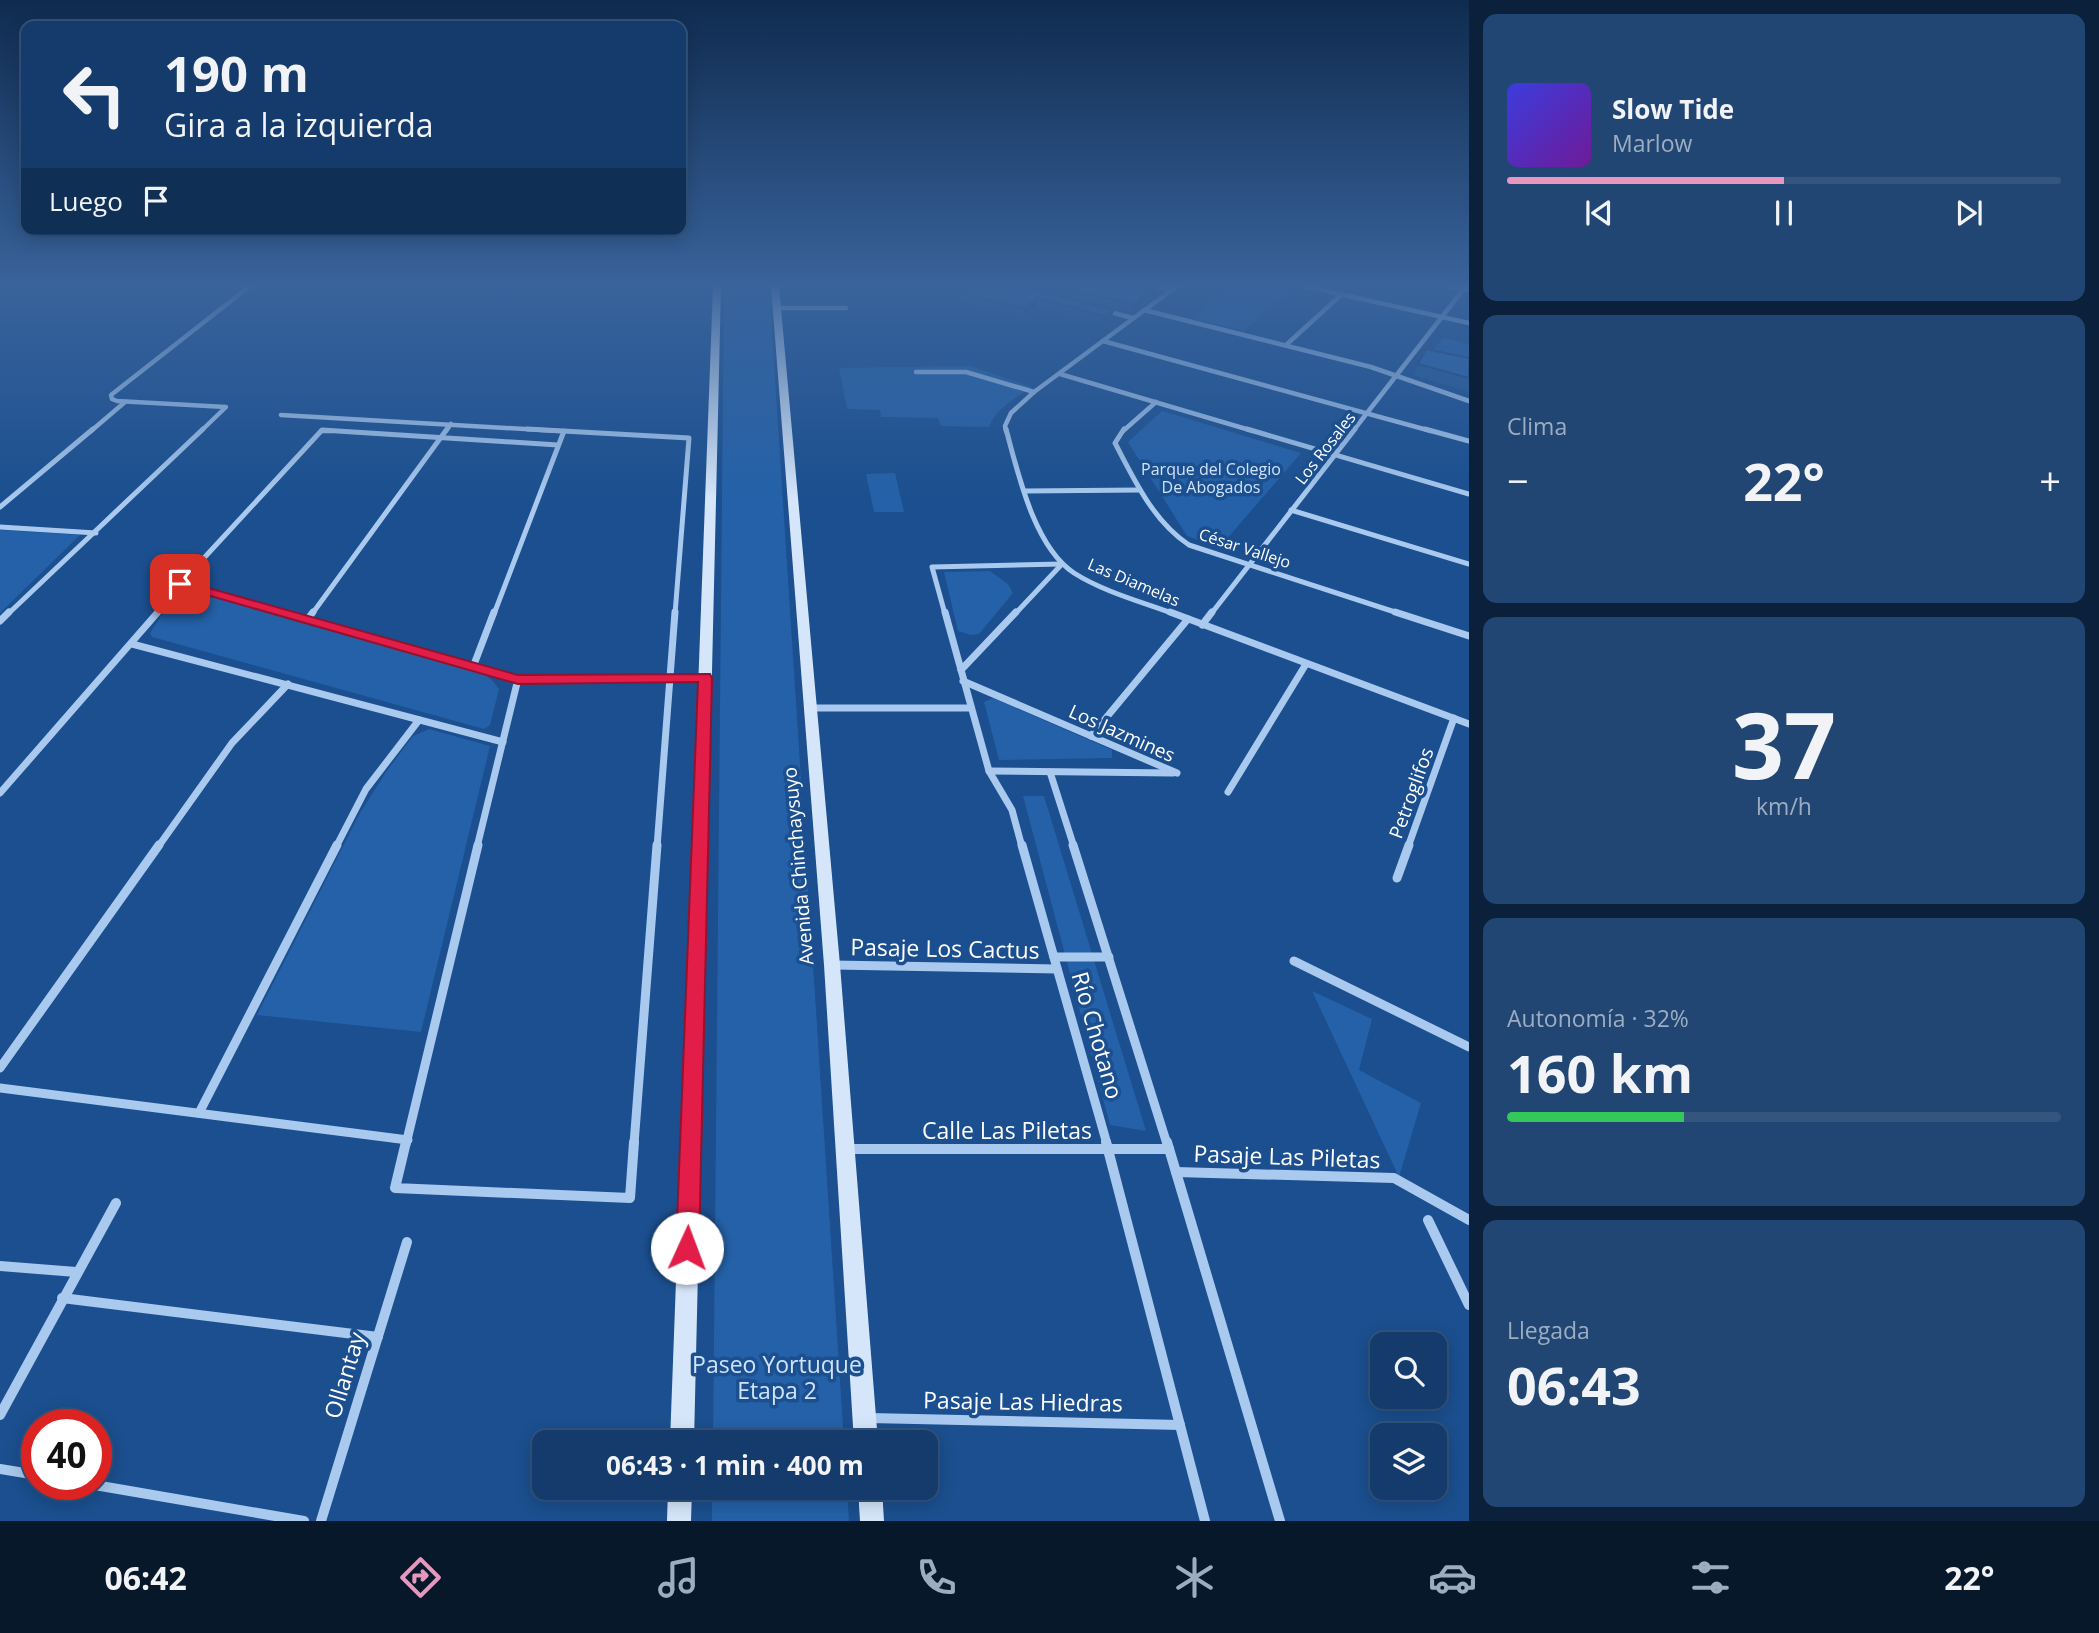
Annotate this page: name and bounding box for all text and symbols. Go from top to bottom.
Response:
text: 190 m [164,40,309,106]
icon: left [49,49,140,140]
text: Slow Tide [1612,91,1734,127]
text: Gira a la izquierda [164,103,434,146]
text: Marlow [1612,127,1692,159]
icon: arrive [137,182,175,220]
text: Luego [49,183,123,219]
icon: previous [1580,194,1618,232]
icon: pause [1765,194,1803,232]
icon: next [1950,194,1988,232]
street label: Los Rosales [1290,407,1360,489]
text: Clima [1507,410,1567,442]
text: 22° [1743,445,1825,516]
text: − [1507,454,1529,506]
text: + [2039,454,2061,506]
park label: Parque del Colegio De Abogados [1141,458,1281,498]
street label: César Vallejo [1196,523,1294,573]
street label: Las Diamelas [1085,553,1183,611]
pin [150,554,210,614]
icon: arrive [161,565,199,603]
text: 37 [1732,682,1836,806]
street label: Los Jazmines [1065,698,1179,768]
street label: Petroglifos [1383,744,1439,842]
street label: Avenida Chinchaysuyo [776,766,820,966]
text: km/h [1756,790,1812,822]
street label: Pasaje Los Cactus [850,930,1040,966]
street label: Río Chotano [1065,968,1131,1102]
text: Autonomía · 32% [1507,1002,1689,1034]
text: 160 km [1507,1037,1693,1108]
street label: Calle Las Piletas [922,1114,1092,1146]
street label: Pasaje Las Piletas [1193,1137,1381,1175]
position arrow [650,1211,724,1285]
text: Llegada [1507,1314,1590,1346]
street label: Ollantay [316,1327,372,1422]
map controls [1370,1332,1447,1500]
button: search [1370,1332,1447,1409]
park label: Paseo Yortuque Etapa 2 [692,1348,862,1406]
text: 06:43 [1507,1349,1641,1420]
street label: Pasaje Las Hiedras [923,1383,1123,1419]
speed limit sign: 40 [21,1409,112,1500]
button: layers [1370,1423,1447,1500]
text: 06:43 · 1 min · 400 m [606,1447,864,1483]
icon: directions [396,1553,445,1602]
icon: music [654,1553,703,1602]
icon: phone [912,1553,961,1602]
icon: climate [1170,1553,1219,1602]
icon: car [1428,1553,1477,1602]
icon: filters [1686,1553,1735,1602]
text: 06:42 [105,1556,187,1599]
text: 22° [1944,1556,1994,1599]

